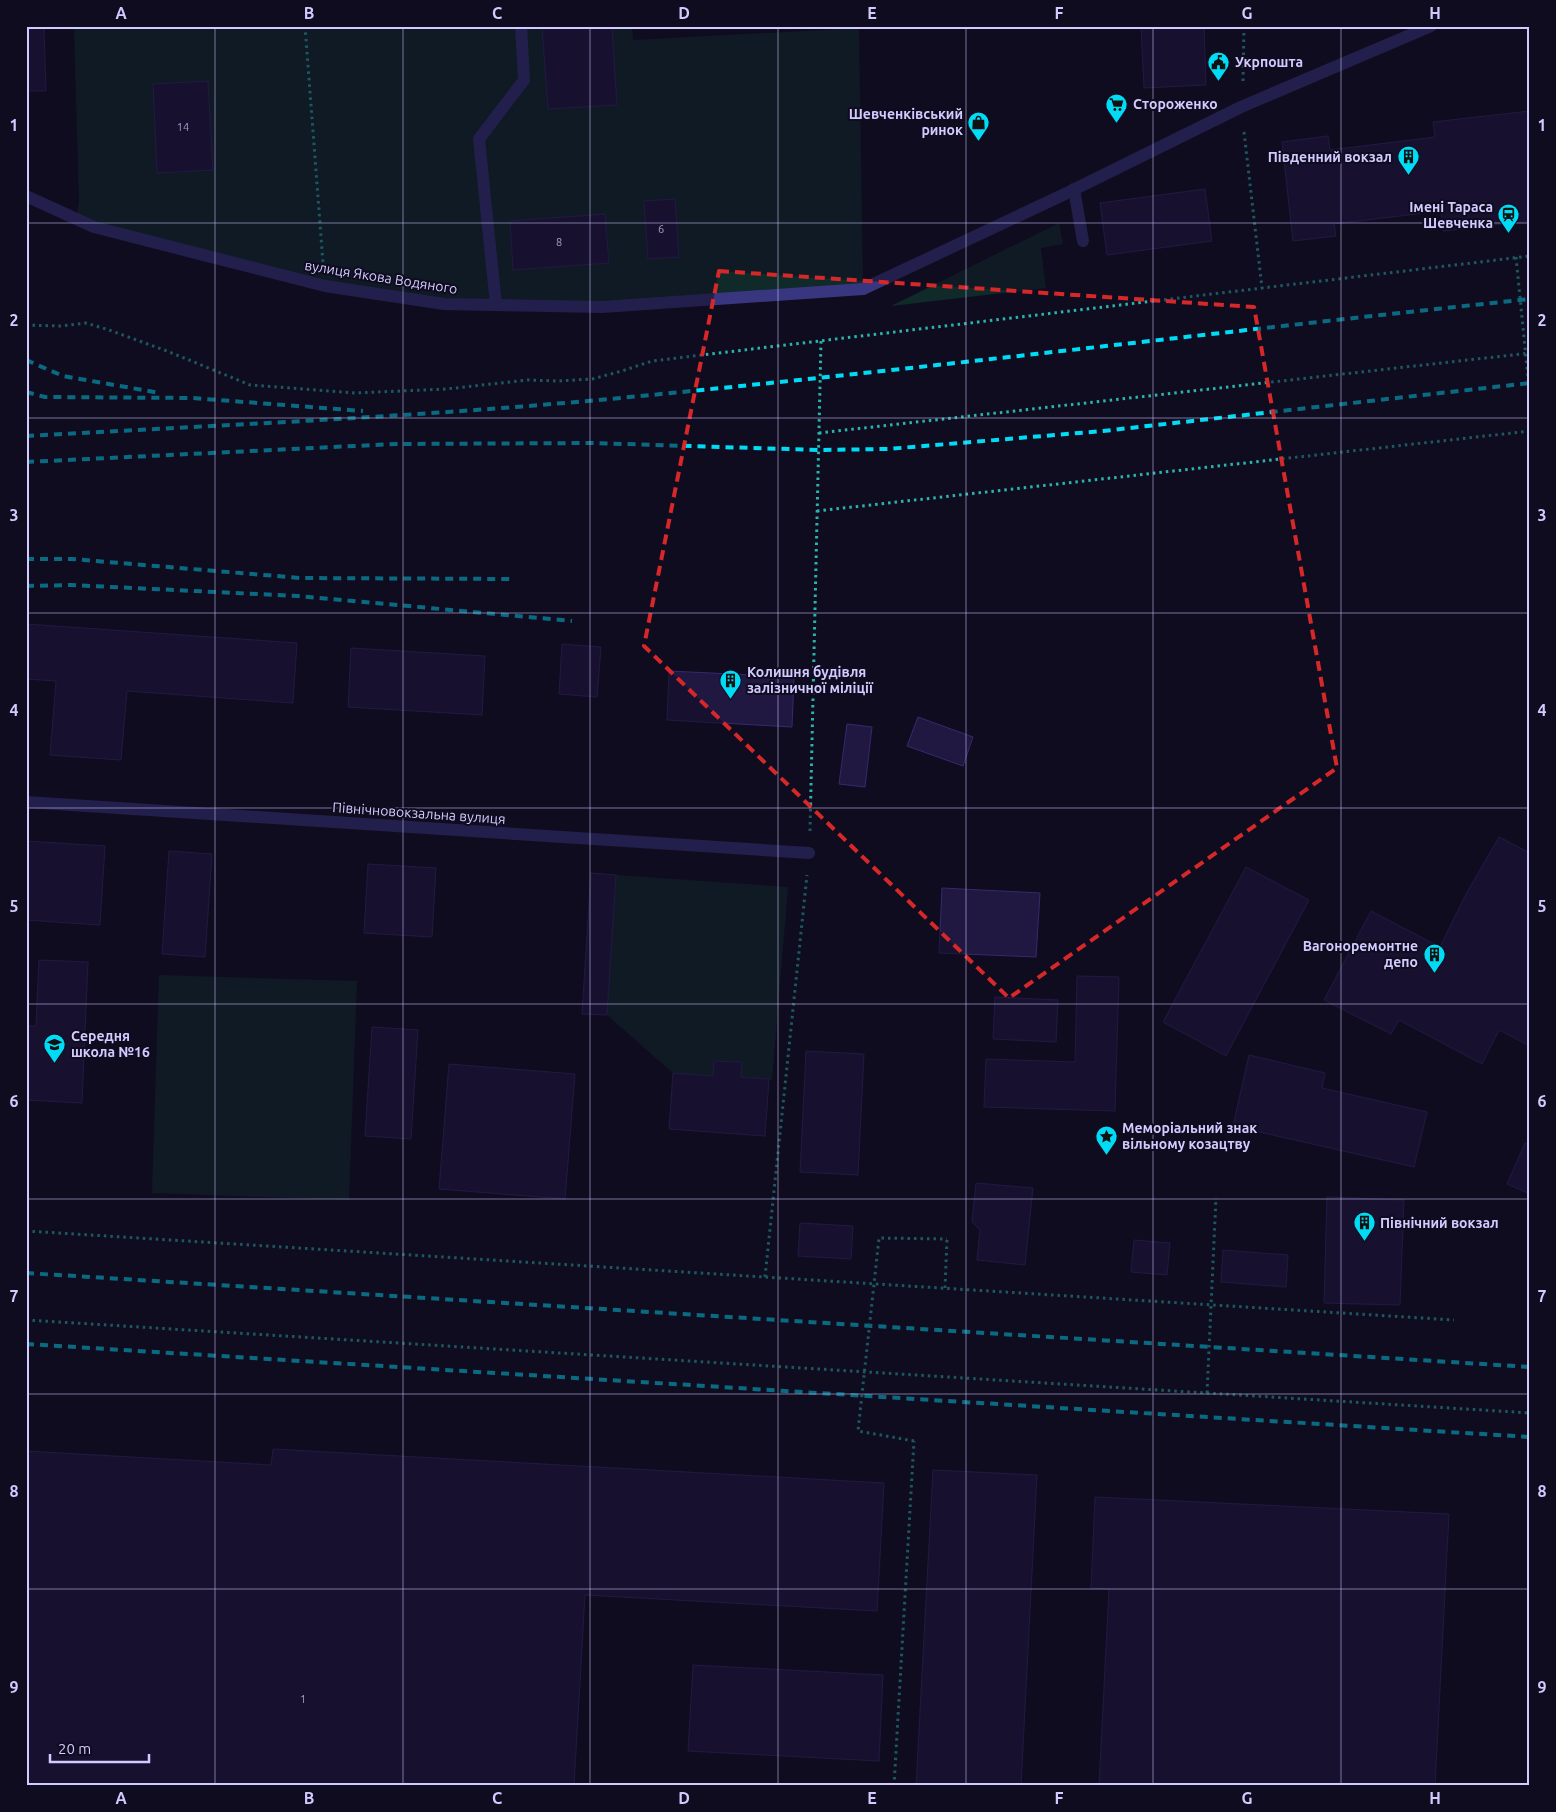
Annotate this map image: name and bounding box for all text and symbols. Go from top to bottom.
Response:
text: A [115,4,127,22]
text: B [304,4,314,22]
text: C [492,4,502,22]
text: D [678,4,690,22]
text: E [867,4,877,22]
text: F [1055,4,1064,22]
text: G [1241,4,1253,22]
text: H [1429,4,1441,22]
public building icon: Укрпошта [1207,50,1231,81]
place label: Укрпошта [1235,54,1303,70]
supermarket icon: Стороженко [1105,92,1129,123]
place label: Стороженко [1133,96,1218,112]
place label: Шевченківський ринок [849,106,963,138]
shop icon: Шевченківський ринок [967,110,991,141]
text: 1 [9,116,19,134]
text: 1 [1537,116,1547,134]
house number: 14 [177,121,189,133]
building icon: Південний вокзал [1396,145,1420,176]
place label: Південний вокзал [1268,149,1392,165]
place label: Імені Тараса Шевченка [1409,199,1493,231]
station icon: Імені Тараса Шевченка [1497,203,1521,234]
house number: 6 [658,223,664,235]
house number: 8 [556,236,562,248]
street label: вулиця Якова Водяного [303,257,459,297]
text: 2 [9,311,19,329]
text: 2 [1537,311,1547,329]
text: 3 [9,506,19,524]
text: 3 [1537,506,1547,524]
place label: Колишня будівля залізничної міліції [747,664,874,696]
building icon: Колишня будівля залізничної міліції [719,668,743,699]
text: 4 [9,701,19,719]
text: 4 [1537,701,1547,719]
street label: Північновокзальна вулиця [332,799,506,827]
text: 5 [9,897,19,915]
text: 5 [1537,897,1547,915]
place label: Вагоноремонтне депо [1303,938,1418,970]
building icon: Вагоноремонтне депо [1422,942,1446,973]
place label: Середня школа №16 [71,1028,150,1060]
school or university icon: Середня школа №16 [43,1032,67,1063]
text: 6 [9,1092,19,1110]
text: 6 [1537,1092,1547,1110]
place label: Меморіальний знак вільному козацтву [1122,1120,1257,1152]
place icon: Меморіальний знак вільному козацтву [1094,1124,1118,1155]
building icon: Північний вокзал [1352,1211,1376,1242]
place label: Північний вокзал [1380,1215,1499,1231]
text: 7 [9,1287,19,1305]
text: 7 [1537,1287,1547,1305]
text: 8 [9,1482,19,1500]
text: 8 [1537,1482,1547,1500]
text: 9 [9,1678,19,1696]
text: 9 [1537,1678,1547,1696]
house number: 1 [300,1693,306,1705]
scale bar [50,1732,149,1764]
text: 20 m [58,1740,91,1757]
text: A [115,1789,127,1807]
text: B [304,1789,314,1807]
text: C [492,1789,502,1807]
text: D [678,1789,690,1807]
text: E [867,1789,877,1807]
text: F [1055,1789,1064,1807]
text: G [1241,1789,1253,1807]
text: H [1429,1789,1441,1807]

